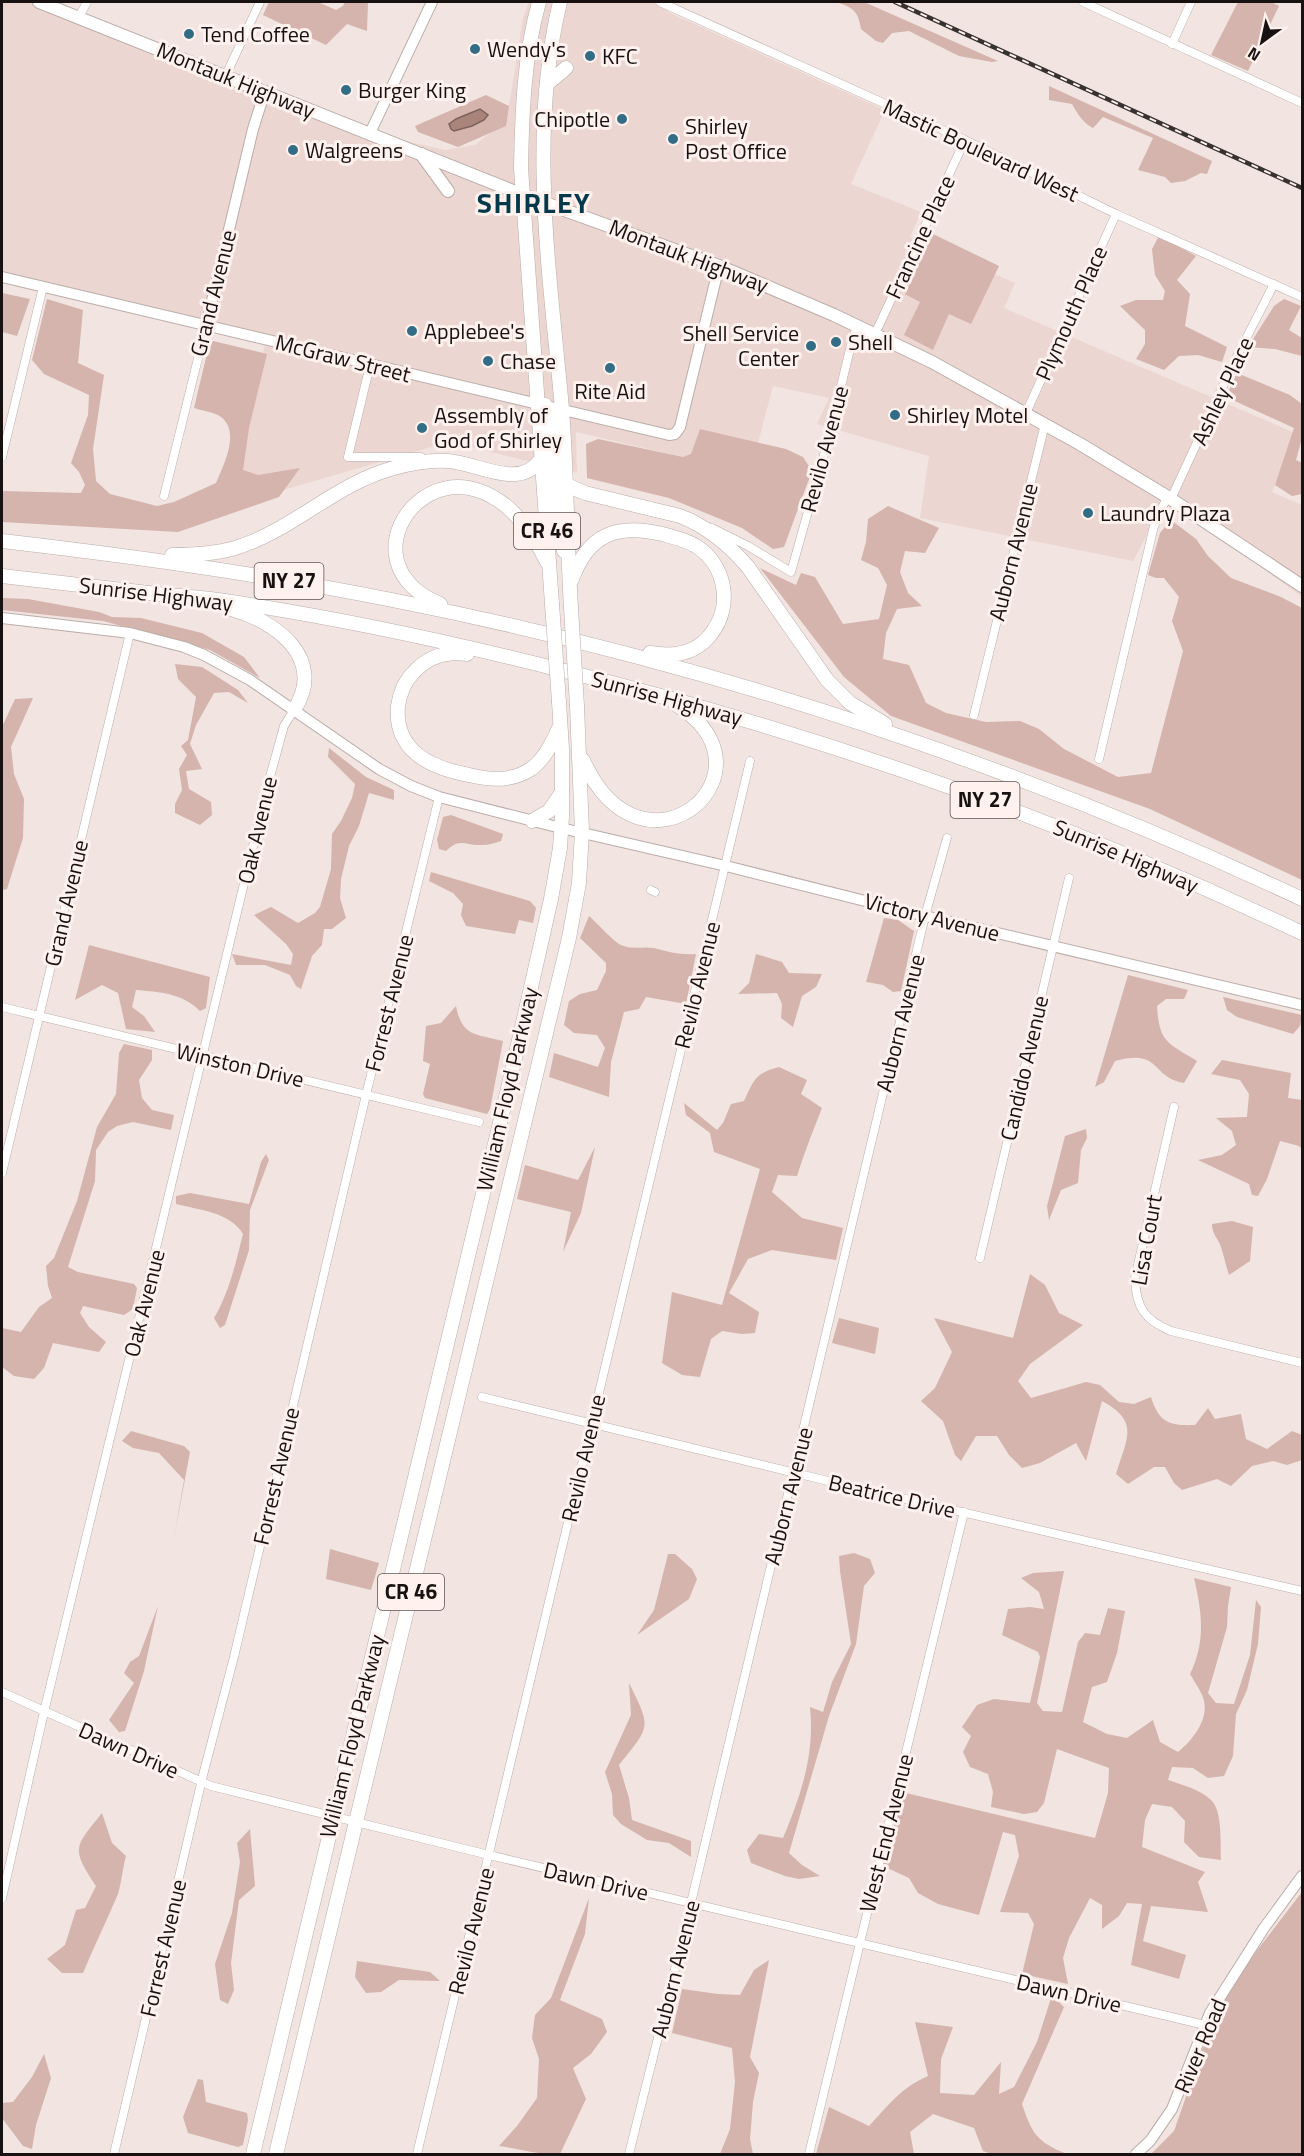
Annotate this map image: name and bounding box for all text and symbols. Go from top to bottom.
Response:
north arrow [1232,12,1292,72]
place label: Tend Coffee [201,17,310,51]
marker: Tend Coffee [182,27,196,41]
place label: Wendy's [487,32,566,66]
street label: Montauk Highway [152,33,321,127]
place label: KFC [602,39,638,73]
text: N [1243,41,1265,68]
marker: Wendy's [468,42,482,56]
marker: KFC [583,49,597,63]
place label: Burger King [358,73,466,107]
marker: Burger King [339,83,353,97]
street label: Mastic Boulevard West [877,90,1085,211]
place label: Chipotle [534,102,610,136]
place label: Shirley Post Office [685,109,787,168]
marker: Chipotle [615,112,629,126]
marker: Shirley Post Office [666,132,680,146]
place label: Walgreens [305,133,403,167]
marker: Walgreens [286,143,300,157]
street label: Francine Place [876,169,964,305]
district label: SHIRLEY [477,181,591,224]
street label: Montauk Highway [604,210,774,302]
street label: Grand Avenue [181,226,245,360]
street label: Plymouth Place [1026,240,1116,386]
place label: Applebee's [424,314,525,348]
place label: Shell Service Center [683,316,799,375]
marker: Applebee's [405,324,419,338]
street label: McGraw Street [272,325,415,391]
place label: Shell [848,325,893,359]
street label: Ashley Place [1182,331,1262,451]
marker: Shell [829,335,843,349]
marker: Shell Service Center [804,339,818,353]
place label: Chase [500,344,556,378]
marker: Chase [481,354,495,368]
marker: Rite Aid [603,361,617,375]
place label: Rite Aid [574,374,646,408]
street label: Revilo Avenue [791,382,857,516]
place label: Assembly of God of Shirley [434,398,563,457]
place label: Shirley Motel [907,398,1028,432]
marker: Shirley Motel [888,408,902,422]
marker: Assembly of God of Shirley [415,421,429,435]
street label: Auborn Avenue [979,479,1047,625]
place label: Laundry Plaza [1100,496,1230,530]
marker: Laundry Plaza [1081,506,1095,520]
road number: CR 46 [514,513,580,549]
road number: NY 27 [254,563,324,599]
street label: Sunrise Highway [77,568,235,620]
street label: Sunrise Highway [588,662,747,735]
street label: Oak Avenue [228,773,286,887]
road number: NY 27 [950,782,1020,818]
street label: Sunrise Highway [1048,810,1204,902]
street label: Grand Avenue [35,836,97,970]
street label: Victory Avenue [861,884,1003,950]
street label: Revilo Avenue [665,918,729,1052]
street label: Forrest Avenue [356,931,422,1075]
street label: Auborn Avenue [866,950,934,1096]
street label: William Floyd Parkway [467,983,547,1195]
street label: Candido Avenue [991,992,1057,1144]
street label: Winston Drive [173,1034,307,1096]
street label: Lisa Court [1121,1192,1171,1288]
street label: Oak Avenue [114,1246,174,1360]
street label: Revilo Avenue [552,1391,614,1525]
street label: Forrest Avenue [244,1404,308,1548]
street label: Auborn Avenue [754,1423,822,1569]
street label: Beatrice Drive [825,1465,959,1527]
road number: CR 46 [378,1574,444,1610]
street label: William Floyd Parkway [310,1630,394,1841]
street label: Dawn Drive [73,1713,185,1787]
street label: West End Avenue [850,1750,922,1916]
street label: Dawn Drive [540,1852,652,1910]
street label: Revilo Avenue [439,1864,503,1998]
street label: Forrest Avenue [131,1876,195,2020]
street label: Auborn Avenue [641,1896,709,2042]
street label: Dawn Drive [1013,1964,1125,2022]
street label: River Road [1165,1993,1235,2099]

